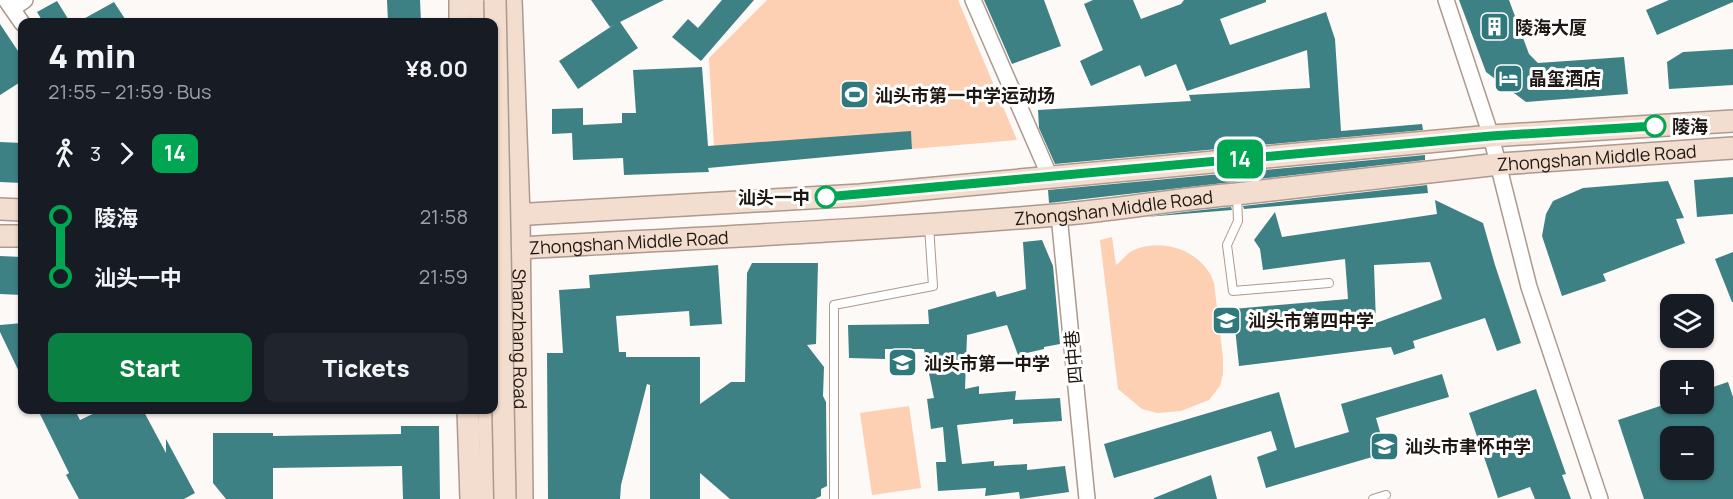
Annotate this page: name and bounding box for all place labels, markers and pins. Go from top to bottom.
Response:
building icon: 陵海大厦 [1478,11,1510,43]
place label: 陵海大厦 [1515,15,1587,39]
hotel icon: 晶玺酒店 [1492,62,1524,94]
place label: 晶玺酒店 [1529,66,1601,90]
sports icon: 汕头市第一中学运动场 [838,79,870,111]
place label: 汕头市第一中学运动场 [875,83,1055,107]
place label: 陵海 [1672,114,1708,138]
marker: 陵海 [1644,115,1666,137]
place label: 汕头一中 [738,185,810,209]
marker: 汕头一中 [815,186,837,208]
school or university icon: 汕头市第四中学 [1211,304,1243,336]
place label: 汕头市第四中学 [1248,308,1374,332]
school or university icon: 汕头市第一中学 [887,347,919,379]
place label: 汕头市第一中学 [924,351,1050,375]
school or university icon: 汕头市聿怀中学 [1368,430,1400,462]
place label: 汕头市聿怀中学 [1405,434,1531,458]

